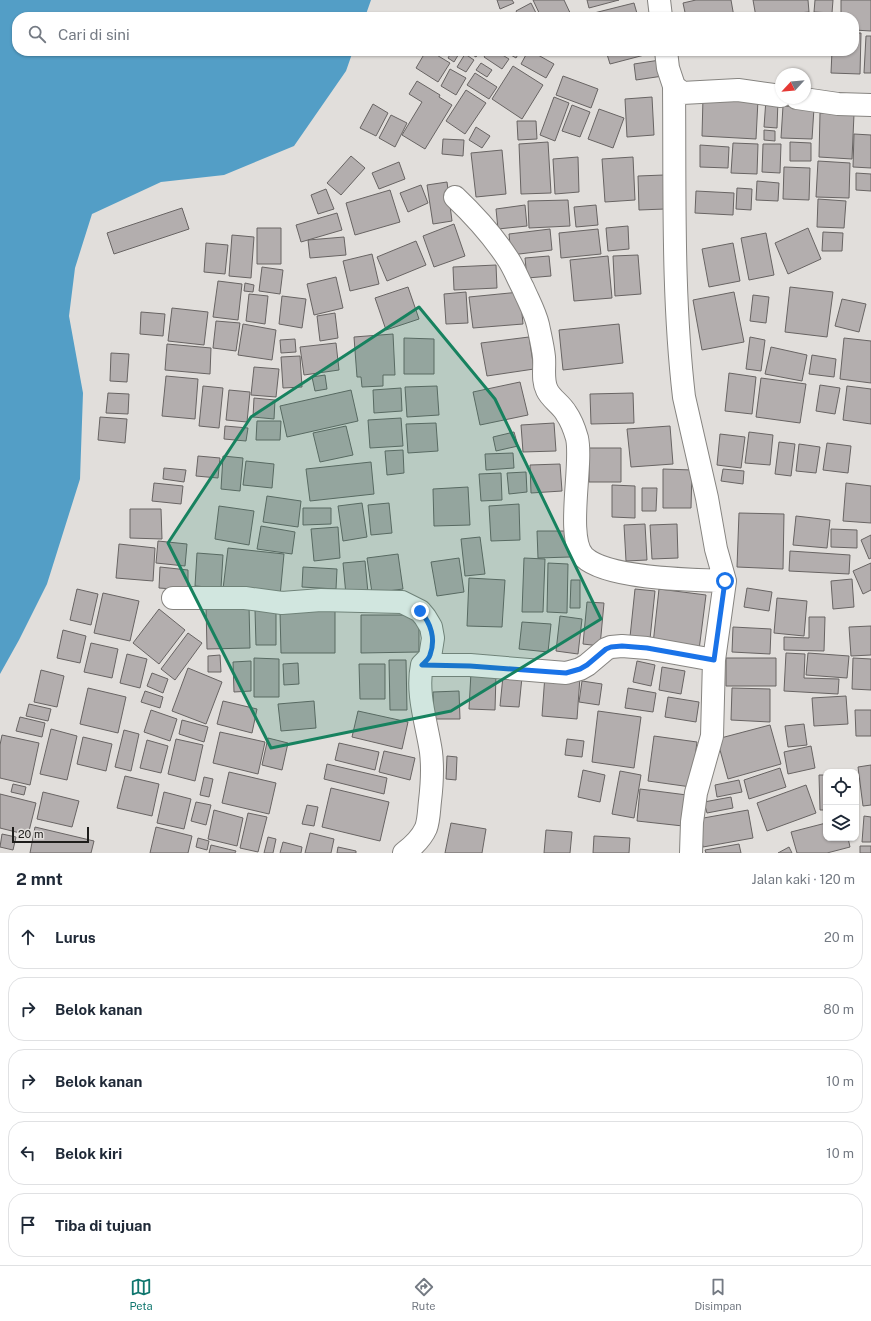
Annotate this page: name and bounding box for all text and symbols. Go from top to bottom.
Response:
search box [12,12,859,56]
icon: search [26,23,48,45]
text: Cari di sini [58,26,130,43]
north arrow [775,68,811,104]
route start [716,572,734,590]
route end [411,602,429,620]
map controls [823,769,859,841]
button: locate [823,769,859,805]
button: layers [823,805,859,841]
scale bar [12,825,89,844]
text: 20 m [18,828,43,840]
text: 2 mnt [16,869,63,889]
text: Jalan kaki · 120 m [752,872,855,887]
icon: ahead [17,926,39,948]
text: Lurus [55,929,96,946]
text: 20 m [824,930,854,945]
icon: right [17,998,39,1020]
text: Belok kanan [55,1001,142,1018]
text: 80 m [823,1002,854,1017]
icon: right [17,1070,39,1092]
text: Belok kanan [55,1073,142,1090]
text: 10 m [826,1074,854,1089]
icon: left [17,1142,39,1164]
text: Belok kiri [55,1145,122,1162]
text: 10 m [826,1146,854,1161]
icon: arrive [17,1214,39,1236]
text: Tiba di tujuan [55,1217,151,1234]
tab: Peta [129,1276,153,1312]
tab: Rute [411,1276,436,1312]
tab: Disimpan [694,1276,742,1312]

